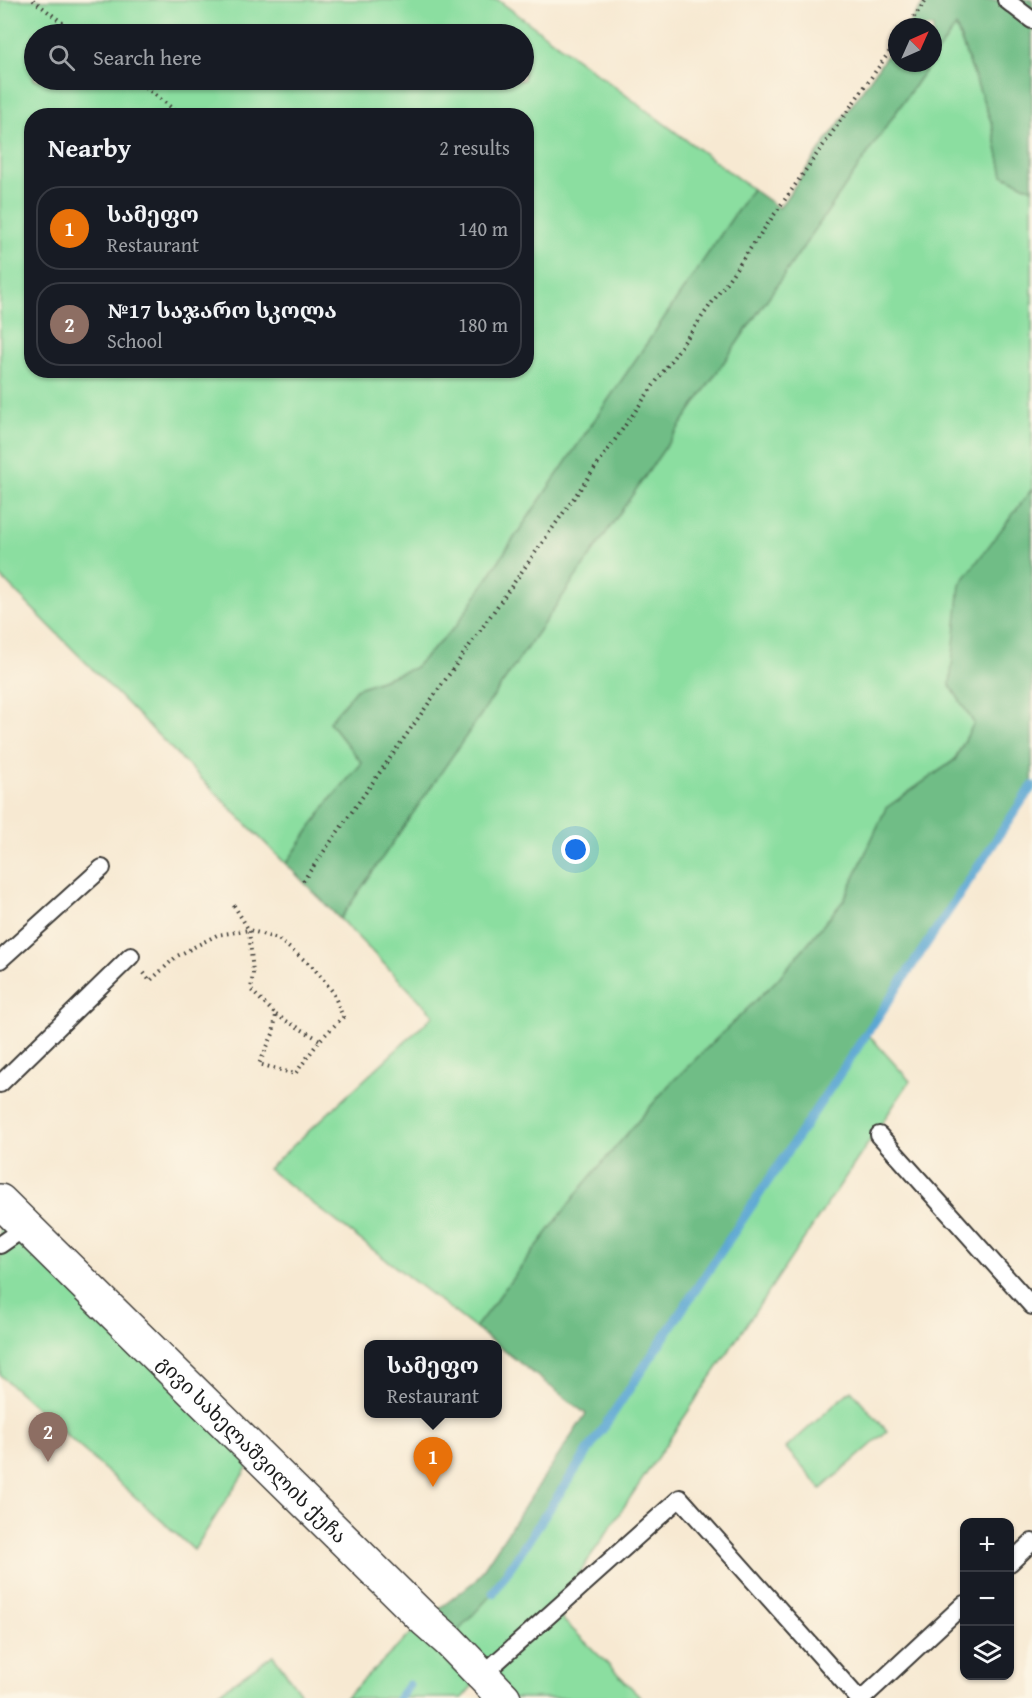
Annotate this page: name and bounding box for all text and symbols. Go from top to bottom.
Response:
north arrow [888,18,942,72]
search box [24,24,534,90]
icon: search [45,41,78,74]
text: Search here [93,41,202,73]
text: Nearby [48,128,131,167]
text: 2 results [439,133,510,162]
text: სამეფო [107,198,199,230]
text: 1 [64,214,75,243]
text: 140 m [458,214,508,243]
text: Restaurant [107,230,199,259]
text: №17 საჯარო სკოლა [107,294,337,326]
text: 2 [64,310,75,339]
text: 180 m [458,310,508,339]
text: School [107,326,163,355]
your location [561,835,590,864]
popup [364,1340,502,1418]
street label: გივი სახელაშვილის ქუჩა [151,1349,354,1550]
text: სამეფო [387,1349,479,1381]
text: Restaurant [387,1381,479,1410]
pin: 2 [28,1412,68,1462]
pin: 1 [414,1438,452,1487]
map controls [960,1518,1014,1680]
button: + [960,1518,1014,1572]
button: − [960,1572,1014,1626]
button: layers [960,1626,1014,1680]

